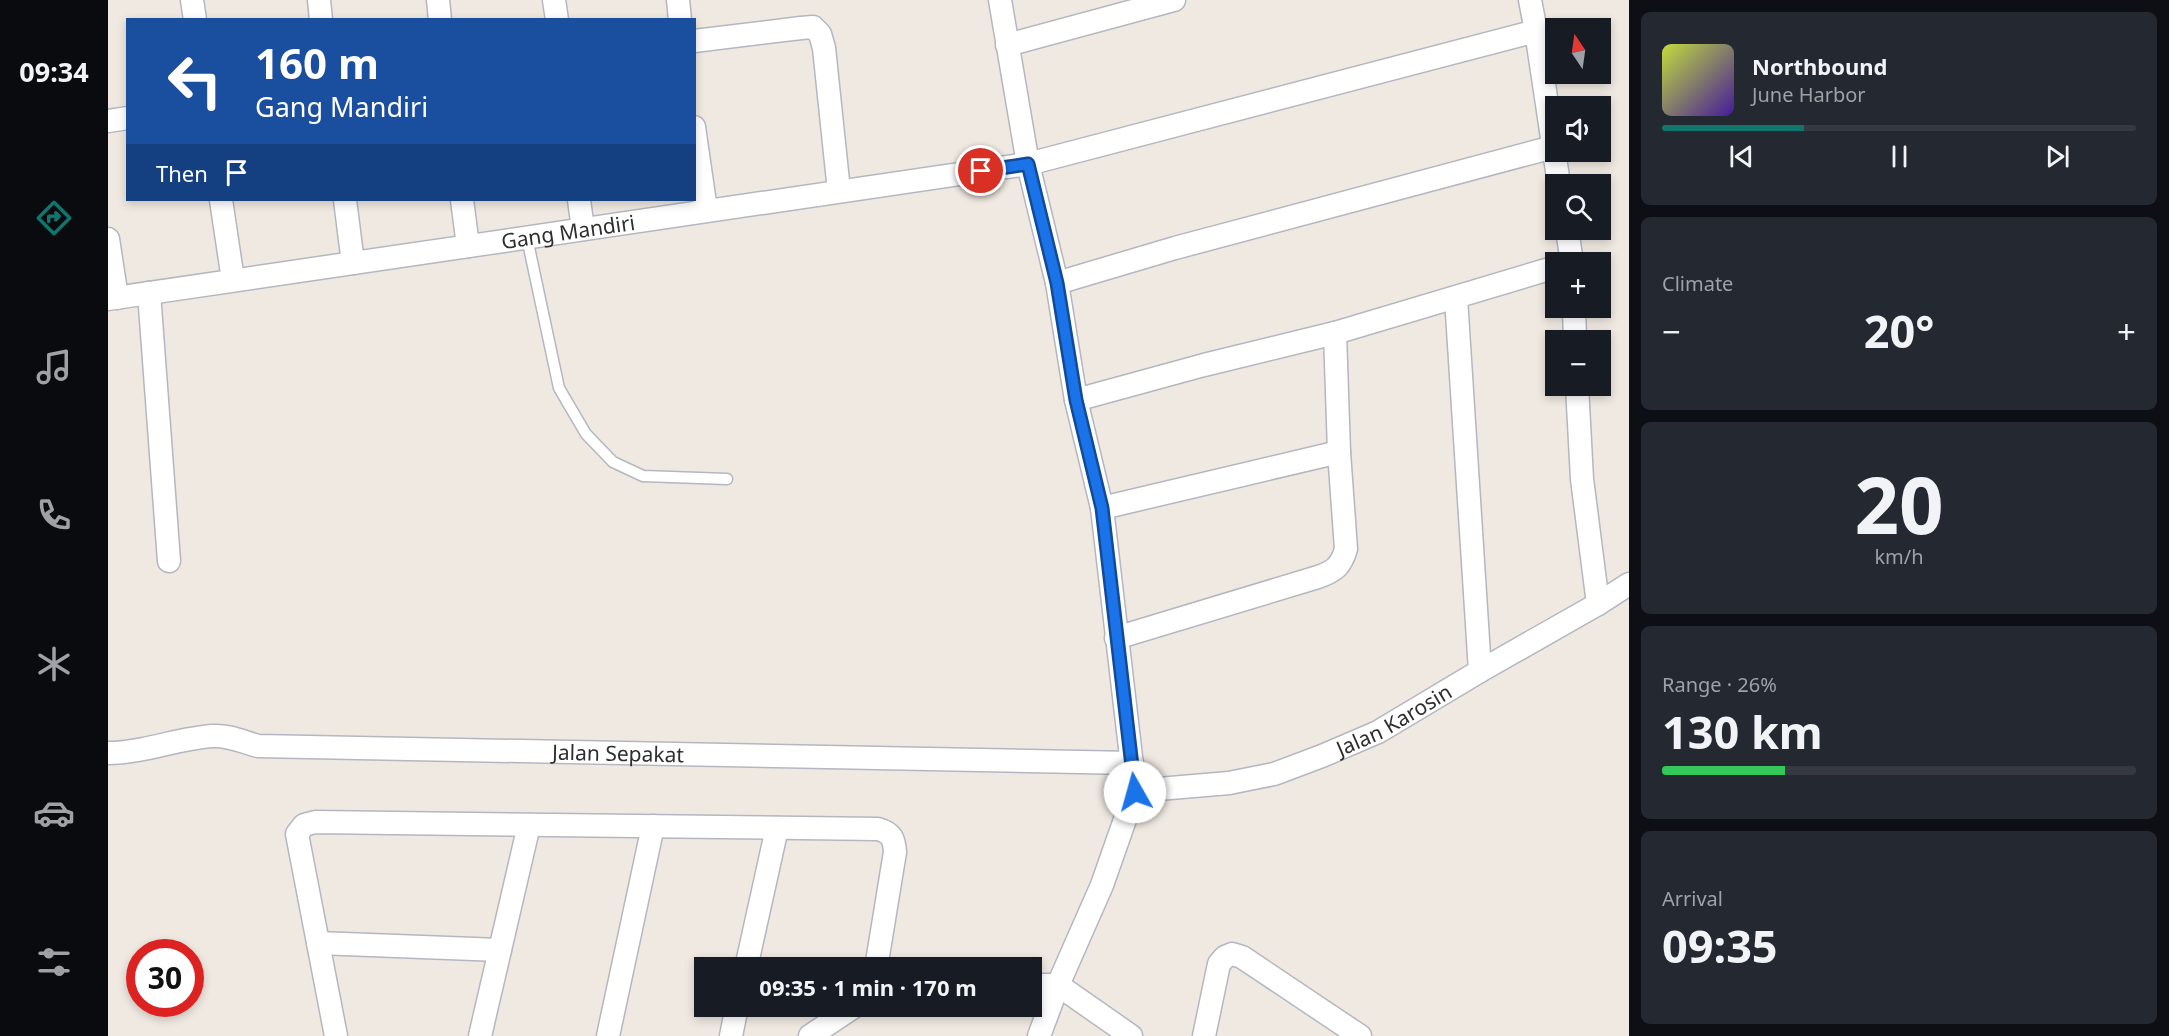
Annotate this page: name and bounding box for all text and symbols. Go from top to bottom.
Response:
north arrow [1545,18,1611,84]
map controls [1545,18,1611,396]
text: 160 m [255,34,379,91]
icon: left [156,42,234,120]
text: Northbound [1752,51,1887,81]
text: 09:34 [19,53,89,90]
text: June Harbor [1752,81,1866,108]
text: Gang Mandiri [255,88,428,125]
button: sound [1545,96,1611,162]
icon: previous [1725,140,1758,173]
icon: pause [1883,140,1916,173]
icon: next [2041,140,2074,173]
pin [955,145,1006,196]
icon: arrive [964,154,997,187]
icon: arrive [220,156,253,189]
text: Then [156,158,208,188]
button: search [1545,174,1611,240]
icon: directions [33,197,75,239]
street label: Gang Mandiri [499,208,637,255]
button: + [1545,252,1611,318]
text: Climate [1662,270,1733,297]
text: 20° [1864,300,1934,361]
text: − [1662,309,1681,354]
text: + [2117,309,2136,354]
button: − [1545,330,1611,396]
icon: music [33,346,75,388]
text: 20 [1854,451,1944,557]
icon: phone [33,494,75,536]
text: km/h [1874,543,1924,570]
icon: climate [33,643,75,685]
text: Range · 26% [1662,671,1777,698]
street label: Jalan Karosin [1330,677,1457,763]
text: 130 km [1662,701,1823,762]
street label: Jalan Sepakat [550,738,685,768]
position arrow [1103,760,1167,824]
icon: car [33,792,75,834]
text: Arrival [1662,885,1723,912]
text: 09:35 [1662,915,1778,976]
speed limit sign: 30 [126,939,204,1017]
icon: filters [33,941,75,983]
text: 09:35 · 1 min · 170 m [759,972,977,1002]

